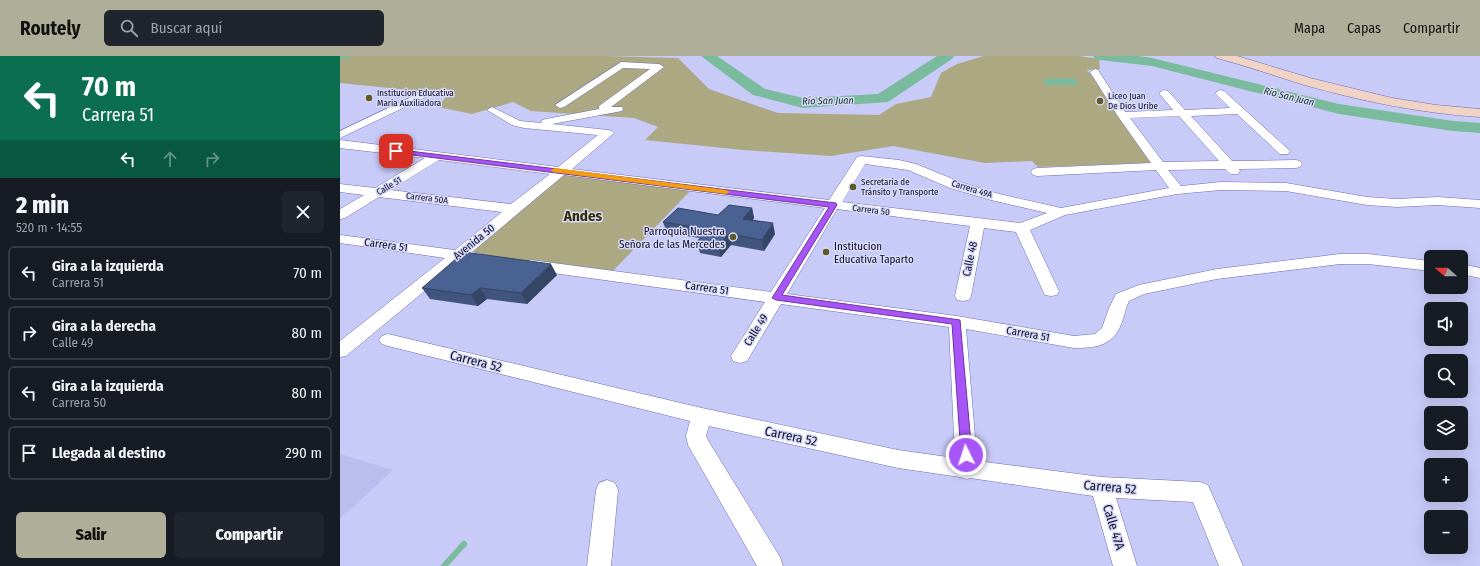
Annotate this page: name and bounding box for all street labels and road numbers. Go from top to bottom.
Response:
street label: Calle 51 [375,175,403,197]
street label: Carrera 49A [950,178,994,200]
street label: Carrera 50A [405,190,449,206]
street label: Carrera 50 [852,203,891,217]
street label: Avenida 50 [451,221,497,263]
street label: Carrera 51 [363,236,409,254]
street label: Calle 48 [960,240,980,278]
street label: Carrera 51 [684,279,730,297]
street label: Calle 49 [741,312,771,348]
street label: Carrera 51 [1005,324,1051,344]
street label: Carrera 52 [448,347,504,375]
street label: Carrera 52 [763,423,819,449]
street label: Carrera 52 [1083,477,1137,497]
street label: Calle 47A [1100,502,1128,552]

